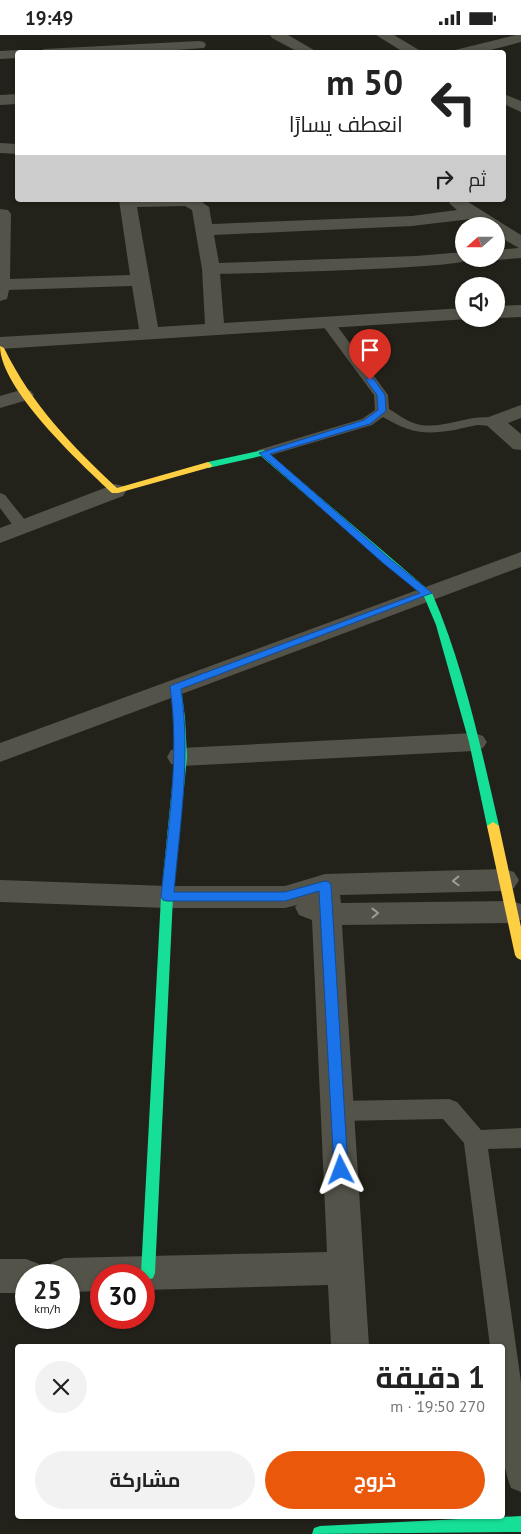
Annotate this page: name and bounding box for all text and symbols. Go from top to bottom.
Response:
text: 19:49 [25,6,73,30]
text: 50 m [326,59,403,105]
icon: left [421,70,486,135]
text: انعطف يسارًا [289,110,403,138]
icon: right [430,165,458,193]
text: ثم [468,167,486,191]
north arrow [455,217,505,267]
map controls [455,217,505,327]
button: sound [455,277,505,327]
pin [349,329,391,380]
icon: arrive [356,336,384,364]
one-way arrow [451,876,459,887]
one-way arrow [372,908,379,918]
position arrow [314,1143,366,1195]
speed limit sign: 30 [90,1264,155,1329]
text: 25 [33,1274,62,1306]
text: km/h [34,1301,61,1316]
text: 1 دقيقة [376,1357,485,1396]
button: close [35,1361,87,1413]
text: 270 m · 19:50 [390,1396,485,1416]
button: مشاركة [35,1451,255,1509]
button: خروج [265,1451,485,1509]

